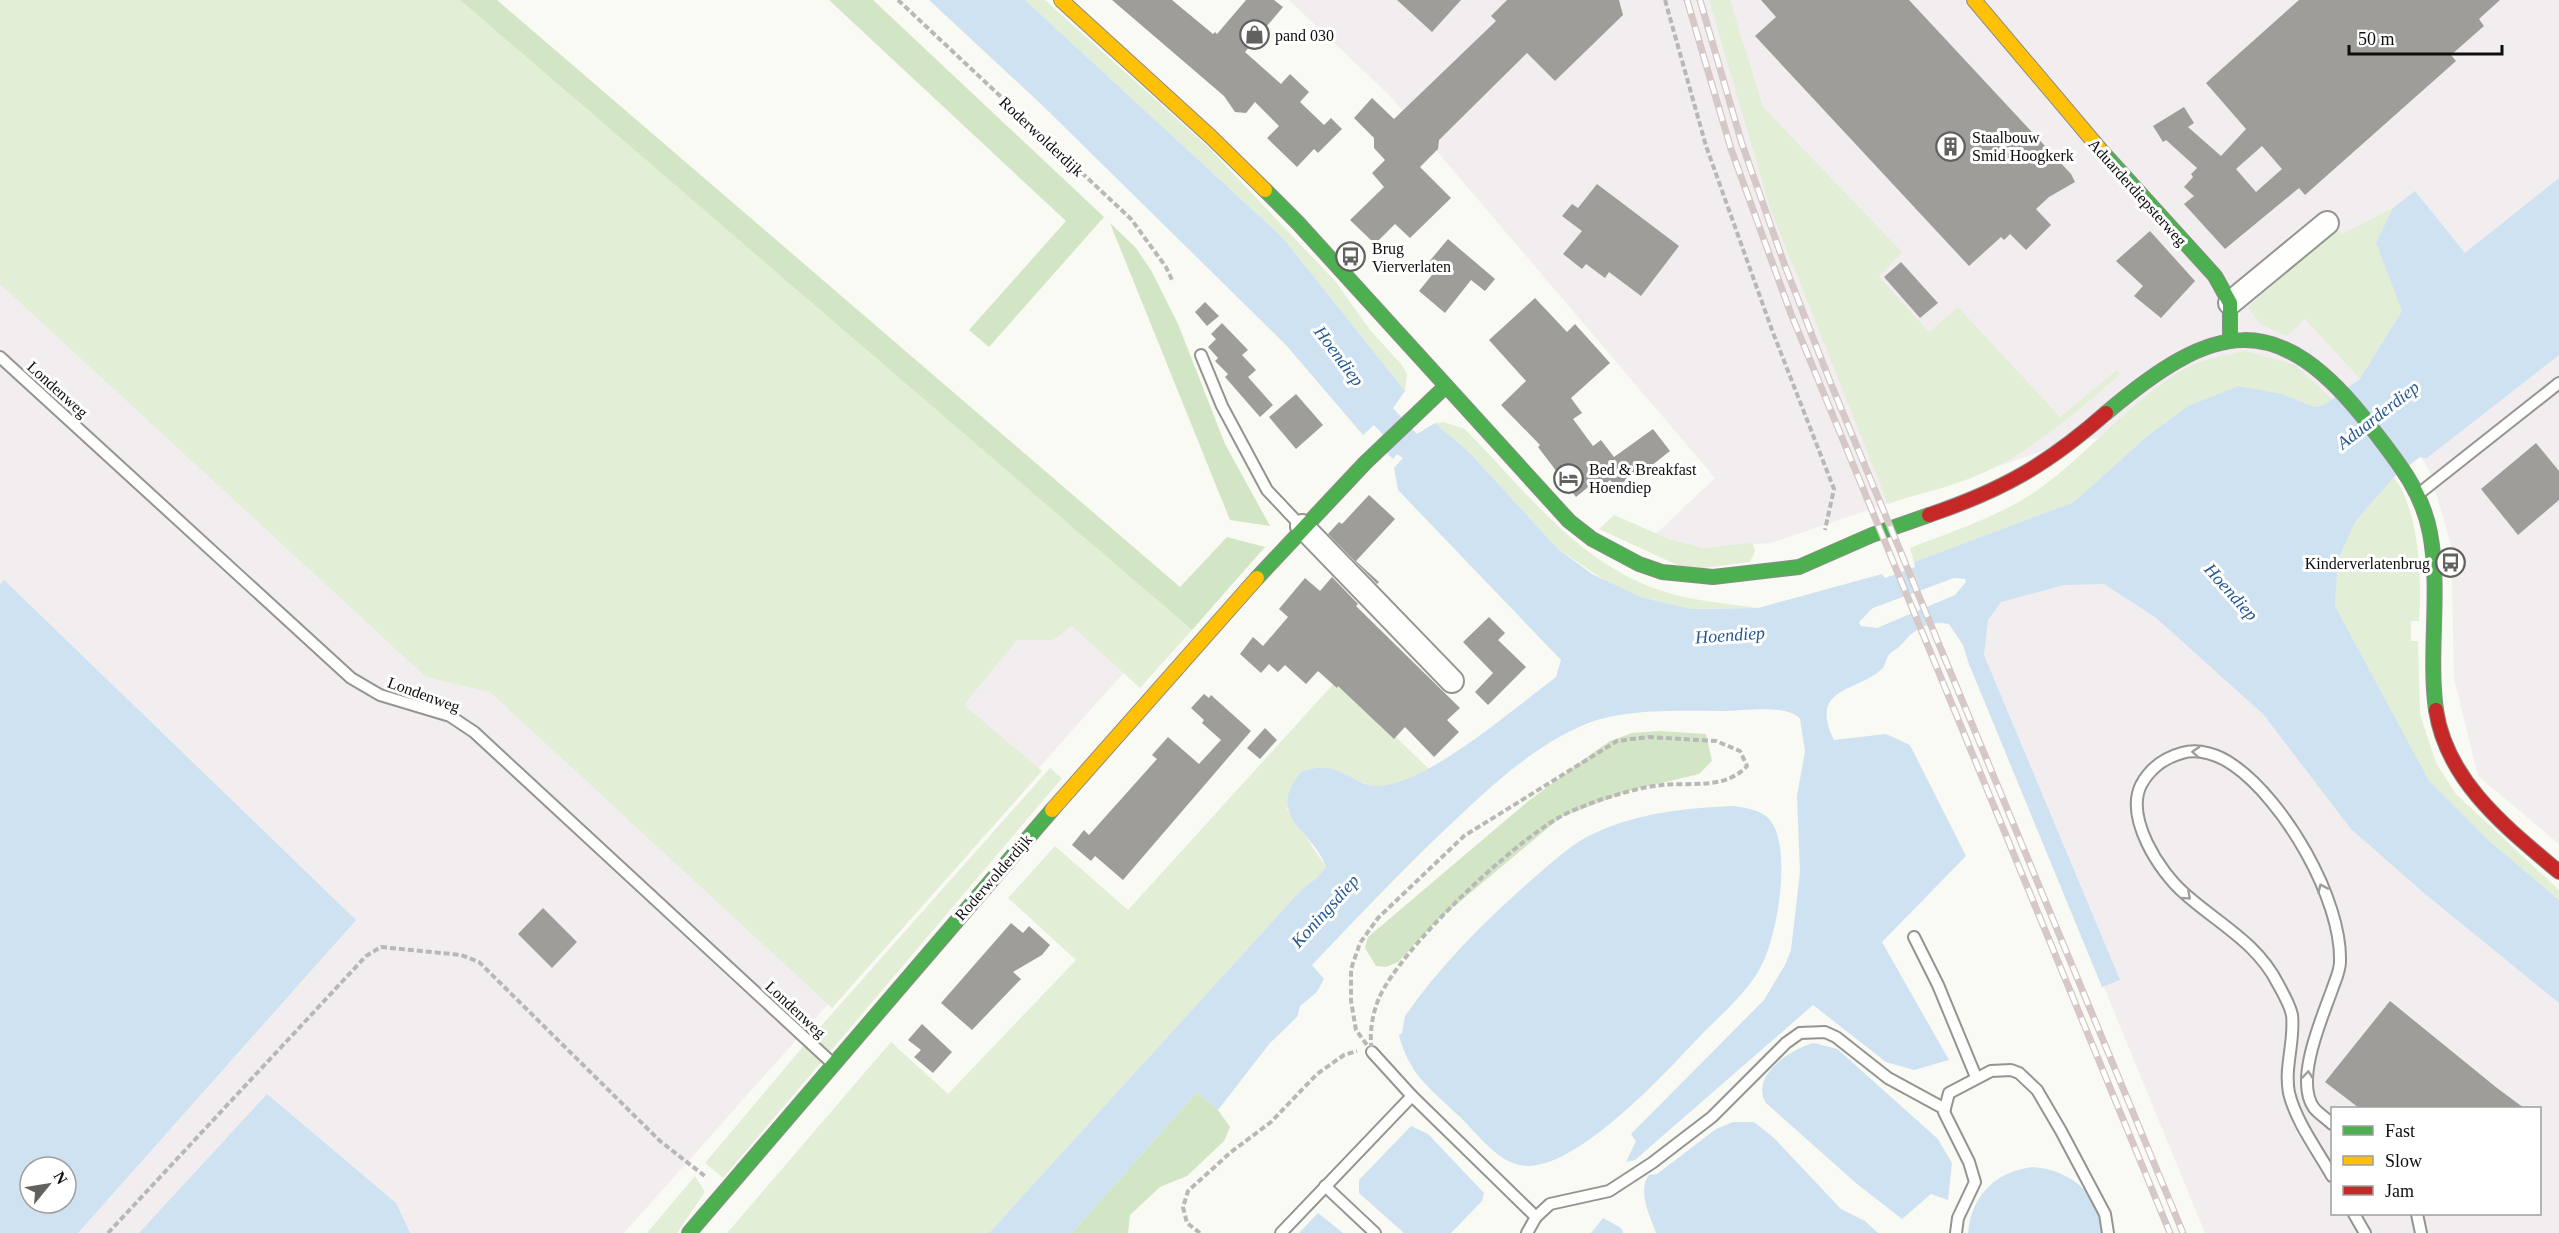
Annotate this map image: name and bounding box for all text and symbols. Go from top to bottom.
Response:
scale bar [2349,18,2502,56]
shop icon: pand 030 [1238,19,1270,51]
place label: pand 030 [1275,27,1334,45]
text: 50 m [2358,29,2395,49]
street label: Roderwolderdijk [996,93,1087,180]
place label: Staalbouw Smid Hoogkerk [1972,129,2074,165]
building icon: Staalbouw Smid Hoogkerk [1935,130,1967,162]
street label: Aduarderdiepsterweg [2084,135,2190,250]
place label: Brug Vierverlaten [1372,240,1451,275]
bus stop icon: Brug Vierverlaten [1335,241,1367,273]
water label: Hoendiep [1309,321,1368,390]
street label: Londenweg [23,358,91,422]
water label: Aduarderdiep [2332,377,2423,454]
place label: Bed & Breakfast Hoendiep [1589,461,1697,497]
hotel icon: Bed & Breakfast Hoendiep [1552,462,1584,494]
bus stop icon: Kinderverlatenbrug [2435,547,2467,579]
place label: Kinderverlatenbrug [2305,555,2430,573]
water label: Hoendiep [2199,559,2262,625]
water label: Hoendiep [1693,623,1766,647]
street label: Londenweg [385,674,462,716]
one-way arrow [2191,746,2200,759]
street label: Roderwolderdijk [951,831,1036,924]
water label: Koningsdiep [1286,870,1363,952]
one-way arrow [2317,884,2329,895]
one-way arrow [2180,889,2191,900]
street label: Londenweg [762,977,829,1042]
one-way arrow [2301,1071,2314,1080]
legend [2331,1107,2541,1215]
text: Fast [2385,1121,2415,1141]
text: Slow [2385,1151,2422,1171]
north arrow [18,1155,78,1215]
text: N [50,1168,71,1187]
text: Jam [2385,1181,2414,1201]

